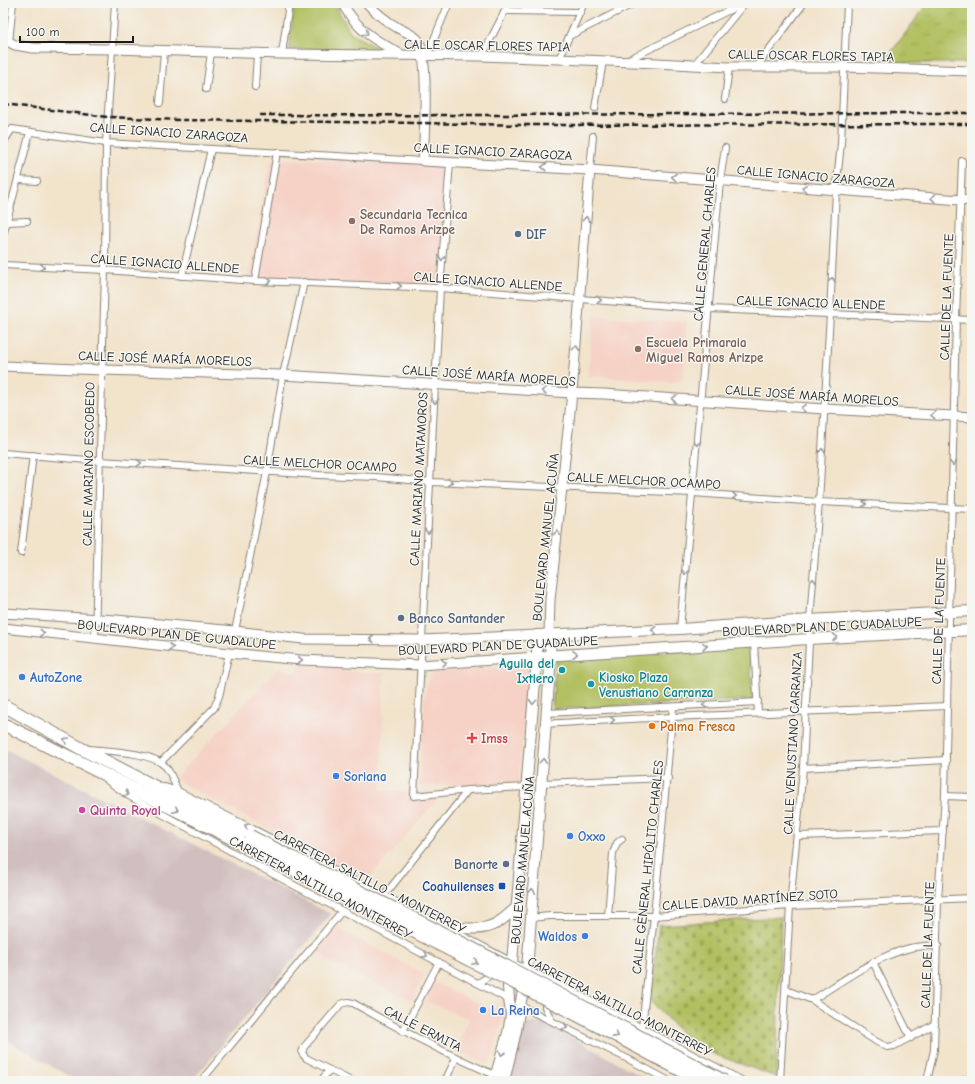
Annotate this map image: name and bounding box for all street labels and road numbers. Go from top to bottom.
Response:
street label: CALLE OSCAR FLORES TAPIA [404,37,571,54]
street label: CALLE OSCAR FLORES TAPIA [728,47,895,64]
street label: CALLE IGNACIO ZARAGOZA [89,119,249,146]
street label: CALLE IGNACIO ZARAGOZA [413,140,573,163]
street label: CALLE IGNACIO ZARAGOZA [736,162,896,191]
street label: CALLE GENERAL CHARLES [690,166,719,322]
street label: CALLE DE LA FUENTE [937,233,956,361]
street label: CALLE IGNACIO ALLENDE [90,251,240,276]
street label: CALLE IGNACIO ALLENDE [413,269,563,294]
street label: CALLE IGNACIO ALLENDE [736,292,886,313]
street label: CALLE JOSÉ MARÍA MORELOS [78,347,252,369]
street label: CALLE JOSÉ MARÍA MORELOS [402,361,576,389]
street label: CALLE JOSÉ MARÍA MORELOS [725,381,899,409]
street label: CALLE MARIANO ESCOBEDO [80,382,97,546]
street label: CALLE MARIANO MATAMOROS [406,392,431,566]
street label: CALLE MELCHOR OCAMPO [243,452,397,475]
street label: BOULEVARD MANUEL ACUÑA [528,452,562,622]
street label: CALLE MELCHOR OCAMPO [567,469,721,492]
street label: CALLE DE LA FUENTE [929,557,948,685]
street label: BOULEVARD PLAN DE GUADALUPE [722,614,922,639]
street label: BOULEVARD PLAN DE GUADALUPE [77,617,277,652]
street label: BOULEVARD PLAN DE GUADALUPE [398,633,598,658]
street label: CALLE VENUSTIANO CARRANZA [780,651,805,835]
street label: CALLE GENERAL HIPÓLITO CHARLES [628,759,666,975]
street label: BOULEVARD MANUEL ACUÑA [507,775,537,945]
street label: CARRETERA SALTILLO - MONTERREY [271,826,468,937]
street label: CARRETERA SALTILLO-MONTERREY [227,833,415,942]
street label: CALLE DE LA FUENTE [918,881,937,1009]
street label: CALLE DAVID MARTÍNEZ SOTO [662,885,838,913]
street label: CARRETERA SALTILLO-MONTERREY [525,953,715,1060]
street label: CALLE ERMITA [381,1002,465,1055]

